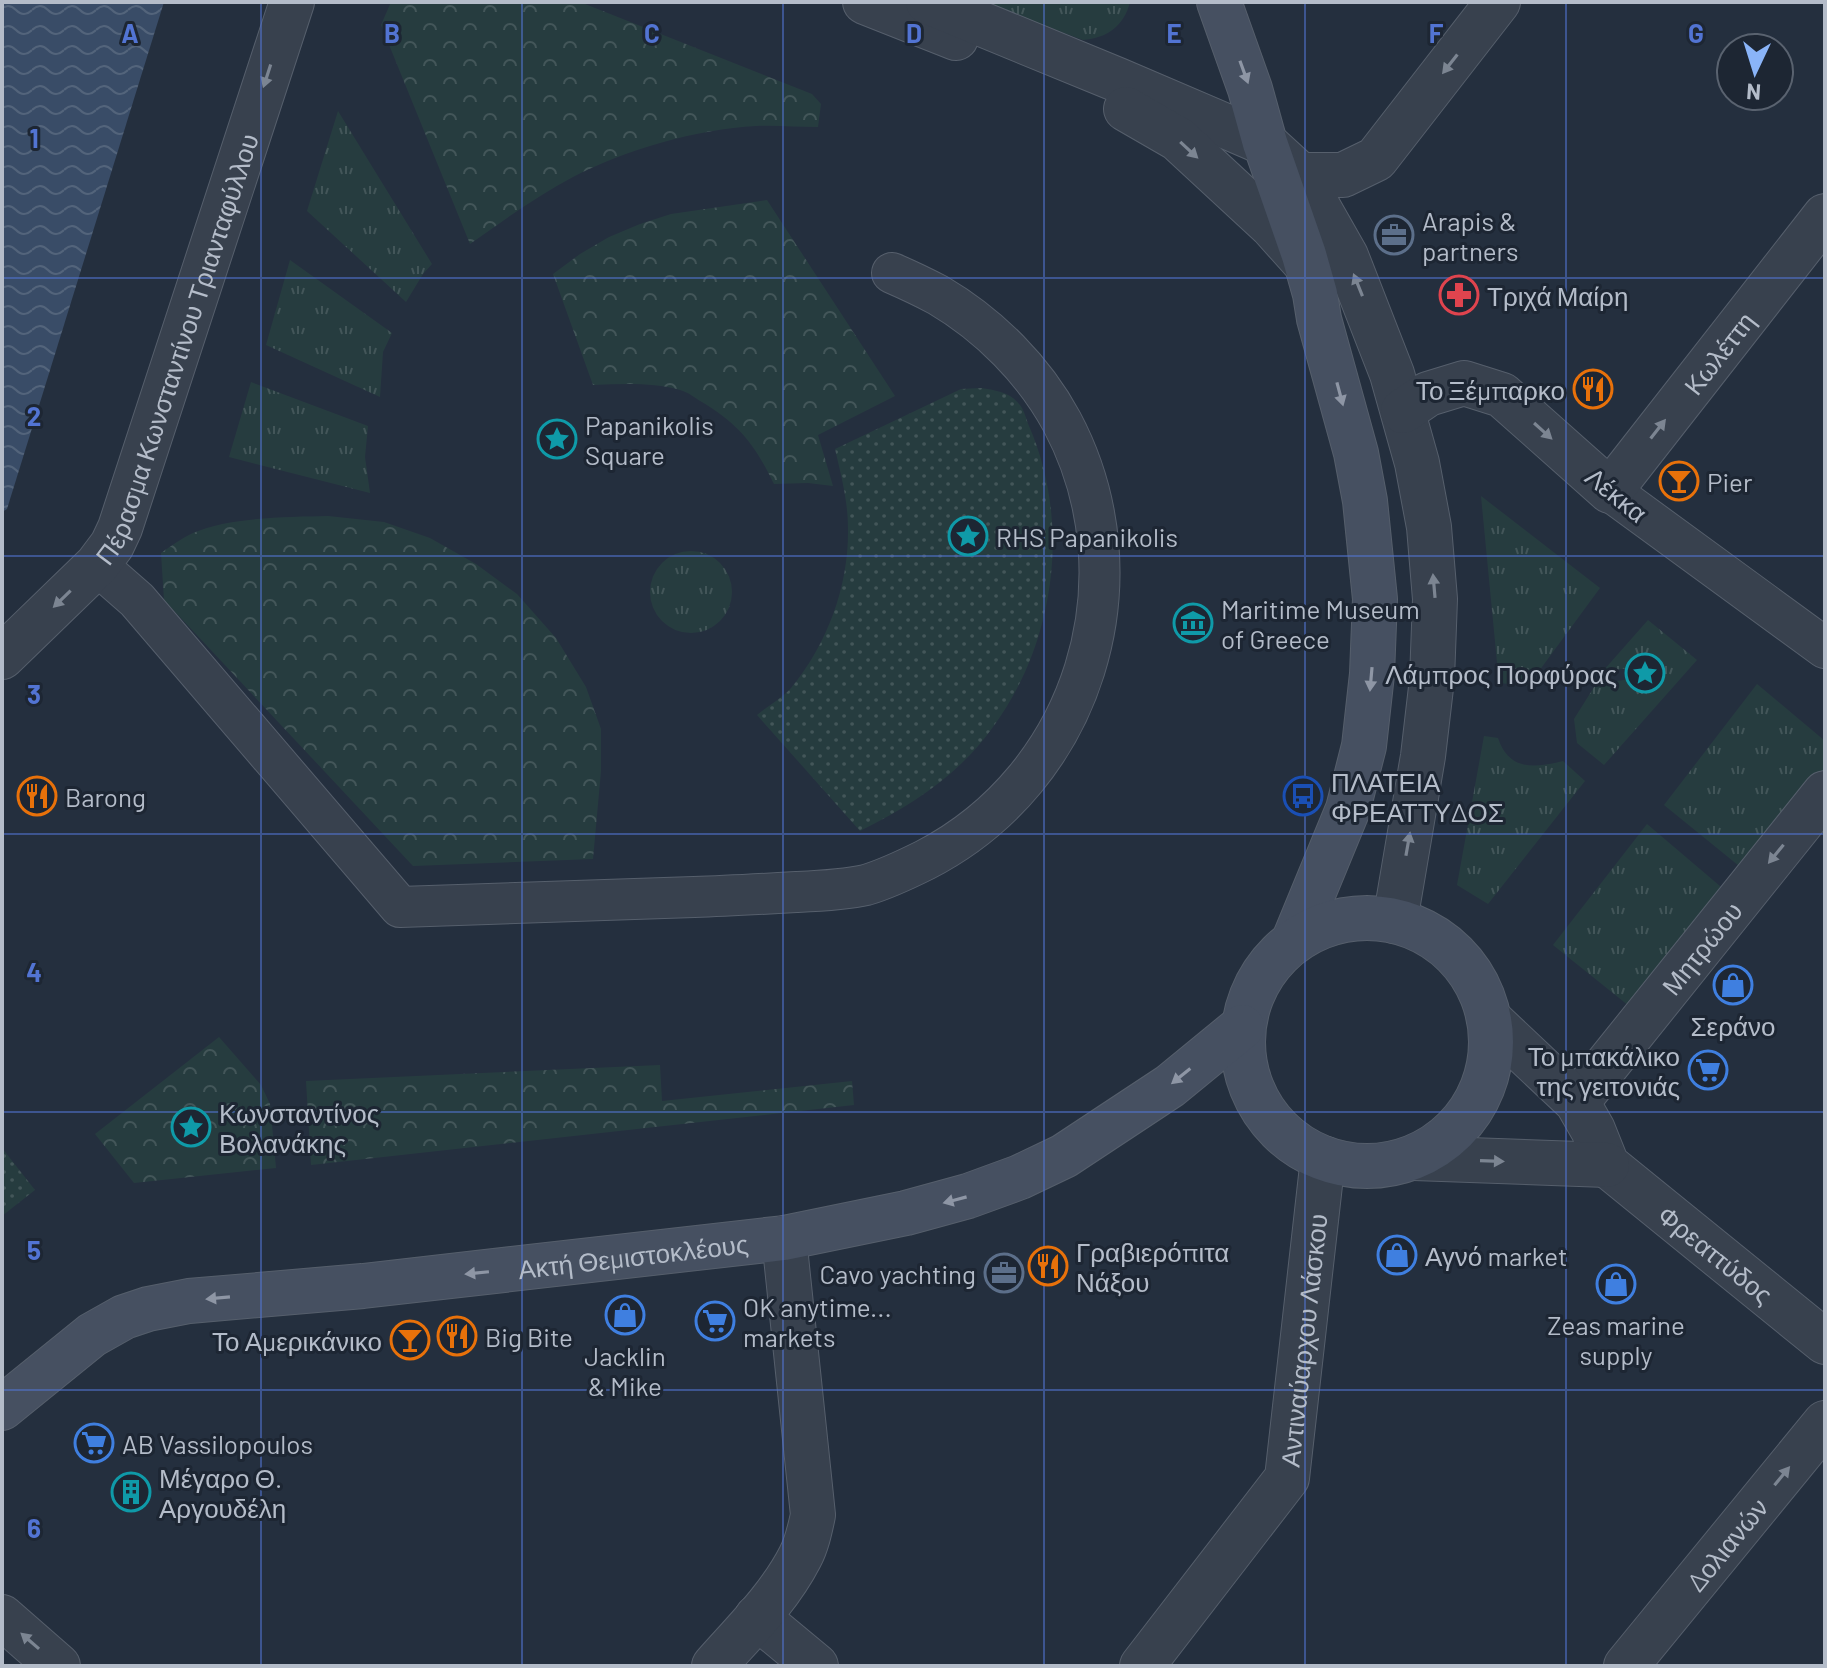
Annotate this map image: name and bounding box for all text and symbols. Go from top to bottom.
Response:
text: A [121,17,139,48]
text: B [384,17,400,48]
text: C [644,17,660,48]
text: D [906,17,922,48]
text: E [1166,17,1182,48]
text: F [1429,17,1444,48]
text: G [1688,17,1704,48]
north arrow [1715,32,1795,112]
one-way arrow [1443,53,1459,74]
one-way arrow [1238,60,1250,84]
one-way arrow [261,64,273,88]
text: N [1745,79,1762,106]
text: 1 [29,122,39,153]
street label: Πέρασμα Κωνσταντίνου Τριανταφύλλου [88,129,264,570]
one-way arrow [1180,140,1199,158]
place label: Arapis & partners [1422,205,1519,266]
office icon: Arapis & partners [1373,214,1415,256]
one-way arrow [1352,273,1365,297]
pharmacy icon: Τριχά Μαίρη [1438,274,1480,316]
place label: Τριχά Μαίρη [1487,280,1628,311]
street label: Κωλέττη [1676,305,1760,400]
restaurant icon: Το Ξέμπαρκο [1572,368,1614,410]
place label: Το Ξέμπαρκο [1416,374,1565,405]
one-way arrow [1335,382,1347,407]
text: 2 [27,400,41,431]
place label: Papanikolis Square [585,409,714,470]
place icon: Papanikolis Square [536,418,578,460]
one-way arrow [1649,419,1666,439]
one-way arrow [1532,422,1552,439]
street label: Λέκκα [1580,460,1654,528]
bar icon: Pier [1658,460,1700,502]
place label: Pier [1707,466,1753,497]
place icon: RHS Papanikolis [947,515,989,557]
place label: RHS Papanikolis [996,521,1178,552]
one-way arrow [1427,573,1440,598]
one-way arrow [53,589,72,608]
place label: Maritime Museum of Greece [1221,593,1420,654]
museum icon: Maritime Museum of Greece [1172,602,1214,644]
place icon: Λάμπρος Πορφύρας [1624,652,1666,694]
place label: Λάμπρος Πορφύρας [1385,658,1617,689]
one-way arrow [1364,667,1377,692]
text: 3 [27,678,41,709]
place label: ΠΛΑΤΕΙΑ ΦΡΕΑΤΤΥΔΟΣ [1331,766,1504,827]
restaurant icon: Barong [16,775,58,817]
bus stop icon: ΠΛΑΤΕΙΑ ΦΡΕΑΤΤΥΔΟΣ [1282,775,1324,817]
place label: Barong [65,781,146,812]
one-way arrow [1402,831,1414,856]
one-way arrow [1769,844,1785,864]
street label: Μητρώου [1654,895,1748,1000]
text: 4 [26,956,42,987]
shop icon: Σεράνο [1712,964,1754,1006]
place label: Σεράνο [1691,1010,1775,1041]
place label: Το μπακάλικο της γειτονιάς [1528,1040,1680,1101]
supermarket icon: Το μπακάλικο της γειτονιάς [1687,1049,1729,1091]
one-way arrow [1172,1067,1192,1084]
place label: Κωνσταντίνος Βολανάκης [219,1097,379,1158]
place icon: Κωνσταντίνος Βολανάκης [170,1106,212,1148]
one-way arrow [1480,1154,1505,1167]
one-way arrow [942,1194,966,1207]
street label: Φρεαττύδος [1653,1198,1780,1309]
street label: Αντιναύαρχου Λάσκου [1273,1212,1332,1469]
street label: Ακτή Θεμιστοκλέους [516,1227,750,1284]
text: 5 [27,1234,41,1265]
shop icon: Αγνό market [1376,1234,1418,1276]
place label: Γραβιερόπιτα Νάξου [1076,1236,1229,1297]
place label: Αγνό market [1425,1240,1567,1271]
restaurant icon: Γραβιερόπιτα Νάξου [1027,1245,1069,1287]
office icon: Cavo yachting [983,1252,1025,1294]
place label: Cavo yachting [819,1258,976,1289]
shop icon: Zeas marine supply [1595,1263,1637,1305]
one-way arrow [464,1266,489,1279]
place label: OK anytime... markets [743,1291,892,1352]
one-way arrow [205,1292,230,1305]
shop icon: Jacklin & Mike [604,1294,646,1336]
supermarket icon: OK anytime... markets [694,1300,736,1342]
place label: Zeas marine supply [1547,1309,1685,1370]
restaurant icon: Big Bite [436,1315,478,1357]
bar icon: Το Αμερικάνικο [389,1319,431,1361]
place label: Big Bite [485,1321,573,1352]
place label: Το Αμερικάνικο [212,1325,382,1356]
place label: Jacklin & Mike [584,1340,666,1401]
supermarket icon: AB Vassilopoulos [73,1422,115,1464]
place label: AB Vassilopoulos [122,1428,313,1459]
place label: Μέγαρο Θ. Αργουδέλη [159,1462,286,1523]
one-way arrow [1773,1465,1790,1486]
building icon: Μέγαρο Θ. Αργουδέλη [110,1471,152,1513]
street label: Δολιανών [1679,1491,1773,1596]
text: 6 [27,1512,41,1543]
one-way arrow [21,1633,40,1651]

